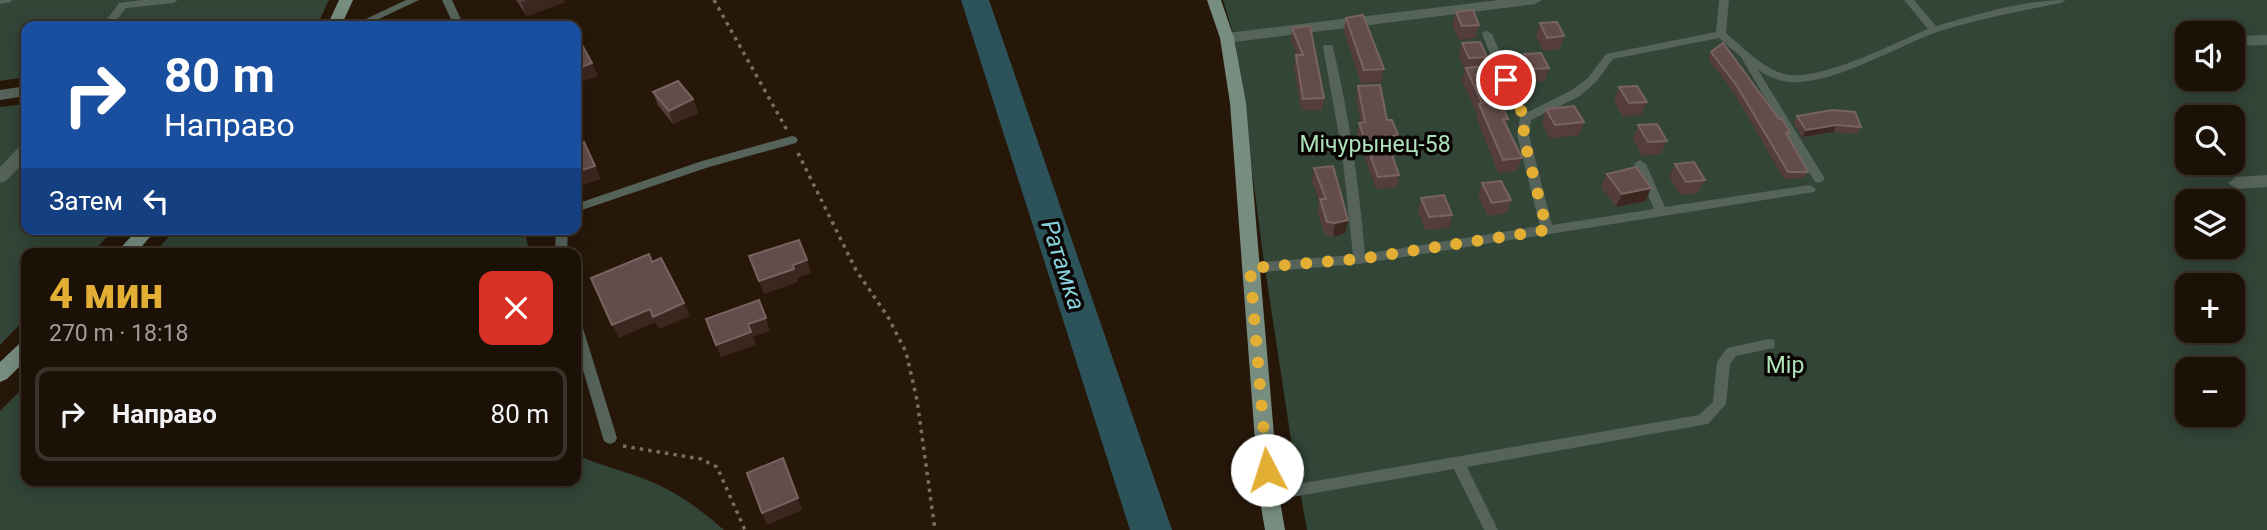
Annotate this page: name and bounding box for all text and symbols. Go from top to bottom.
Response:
map controls [2175,21,2245,427]
button: sound [2175,21,2245,91]
text: 80 m [164,47,275,104]
icon: right [49,49,140,140]
pin [1476,50,1536,110]
icon: arrive [1487,61,1525,99]
button: search [2175,105,2245,175]
text: Направо [164,106,295,144]
park label: Мічурынец-58 [1299,131,1451,158]
icon: left [137,182,175,220]
text: Затем [49,186,123,216]
button: layers [2175,189,2245,259]
water label: Ратамка [1035,216,1091,314]
text: 4 мин [49,269,163,318]
button: close [479,271,553,345]
button: + [2175,273,2245,343]
text: 270 m · 18:18 [49,320,188,347]
park label: Мір [1766,352,1804,379]
button: − [2175,357,2245,427]
icon: right [53,395,91,433]
text: Направо [112,399,217,429]
text: 80 m [491,399,549,429]
position arrow [1230,433,1304,507]

